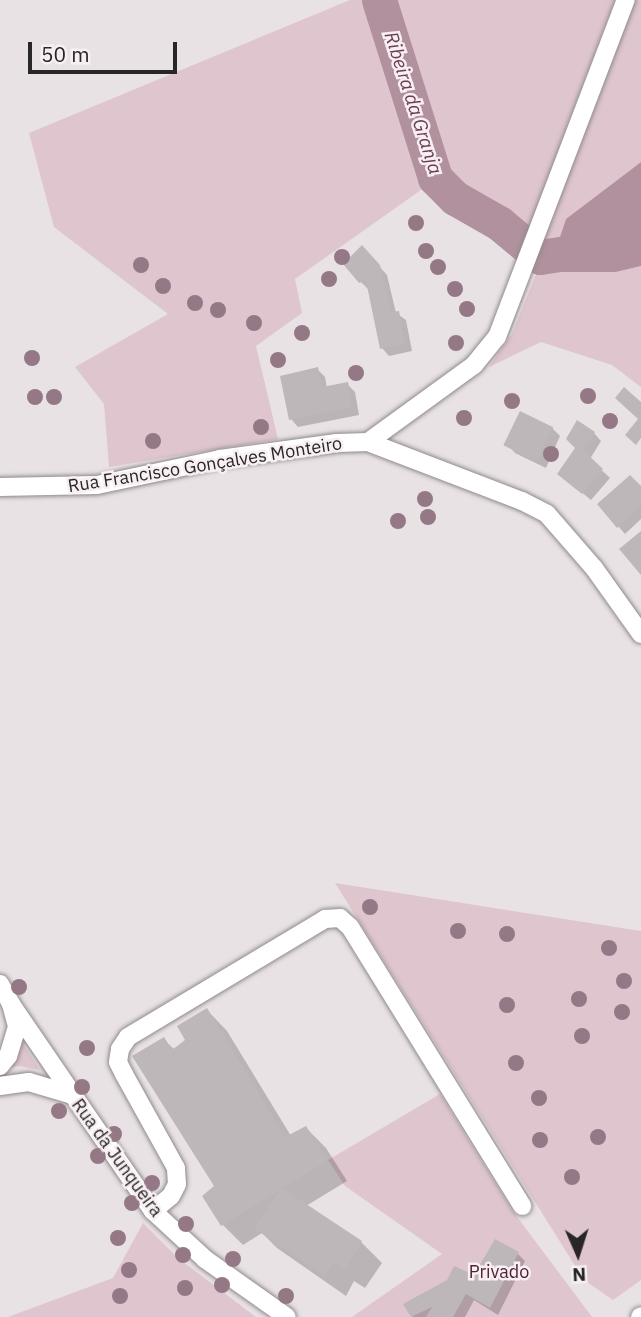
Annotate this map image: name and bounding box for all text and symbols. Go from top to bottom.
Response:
scale bar [32,28,180,72]
water label: Ribeira da Granja [379,29,447,177]
text: 50 m [41,40,90,68]
street label: Rua Francisco Gonçalves Monteiro [66,433,344,497]
street label: Rua da Junqueira [67,1095,167,1221]
north arrow [543,1219,613,1289]
park label: Privado [469,1261,529,1283]
text: N [572,1263,587,1287]

